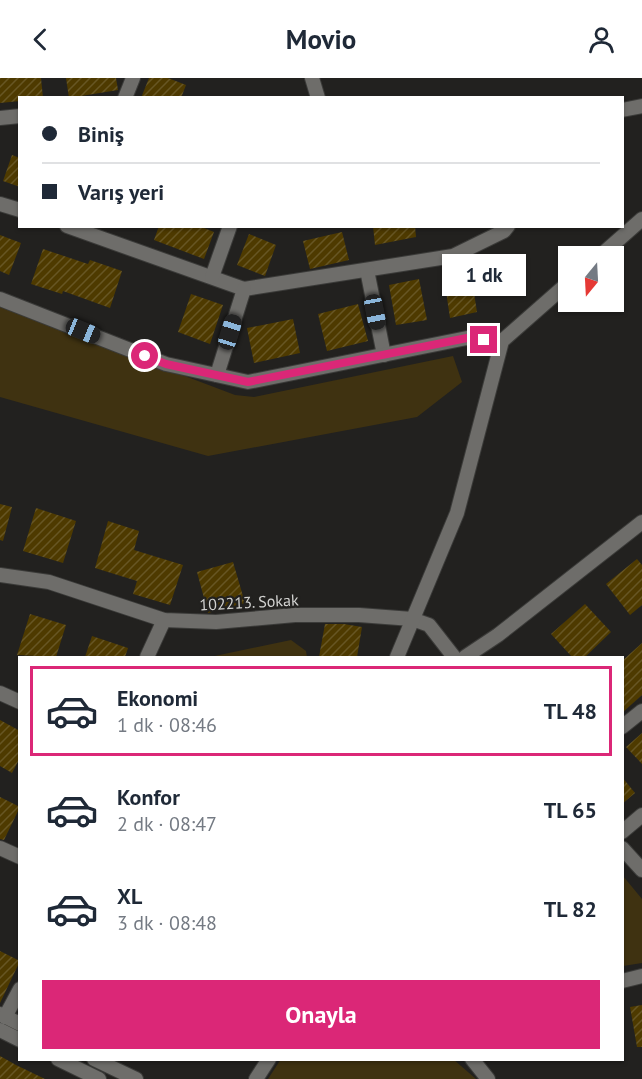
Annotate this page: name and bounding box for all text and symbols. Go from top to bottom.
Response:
text: Movio [286,22,356,56]
icon: back [24,23,57,56]
icon: person [585,23,618,56]
text: Biniş [78,120,124,148]
text: Varış yeri [78,178,164,206]
north arrow [558,246,624,312]
map controls [558,246,624,312]
callout: 1 dk [442,253,526,295]
text: 1 dk [466,262,503,288]
car [363,293,387,331]
car [216,312,244,352]
car [63,316,103,346]
route end [470,326,497,353]
route start [131,342,158,369]
street label: 102213. Sokak [199,589,299,615]
icon: car [45,684,99,738]
text: Ekonomi [117,684,198,712]
text: TL 48 [544,697,597,725]
text: 1 dk · 08:46 [117,712,217,738]
icon: car [45,783,99,837]
text: Konfor [117,783,180,811]
text: TL 65 [544,796,597,824]
text: 2 dk · 08:47 [117,811,217,837]
icon: car [45,882,99,936]
text: XL [117,882,142,910]
text: TL 82 [544,895,597,923]
text: 3 dk · 08:48 [117,910,217,936]
button: Onayla [42,980,600,1049]

